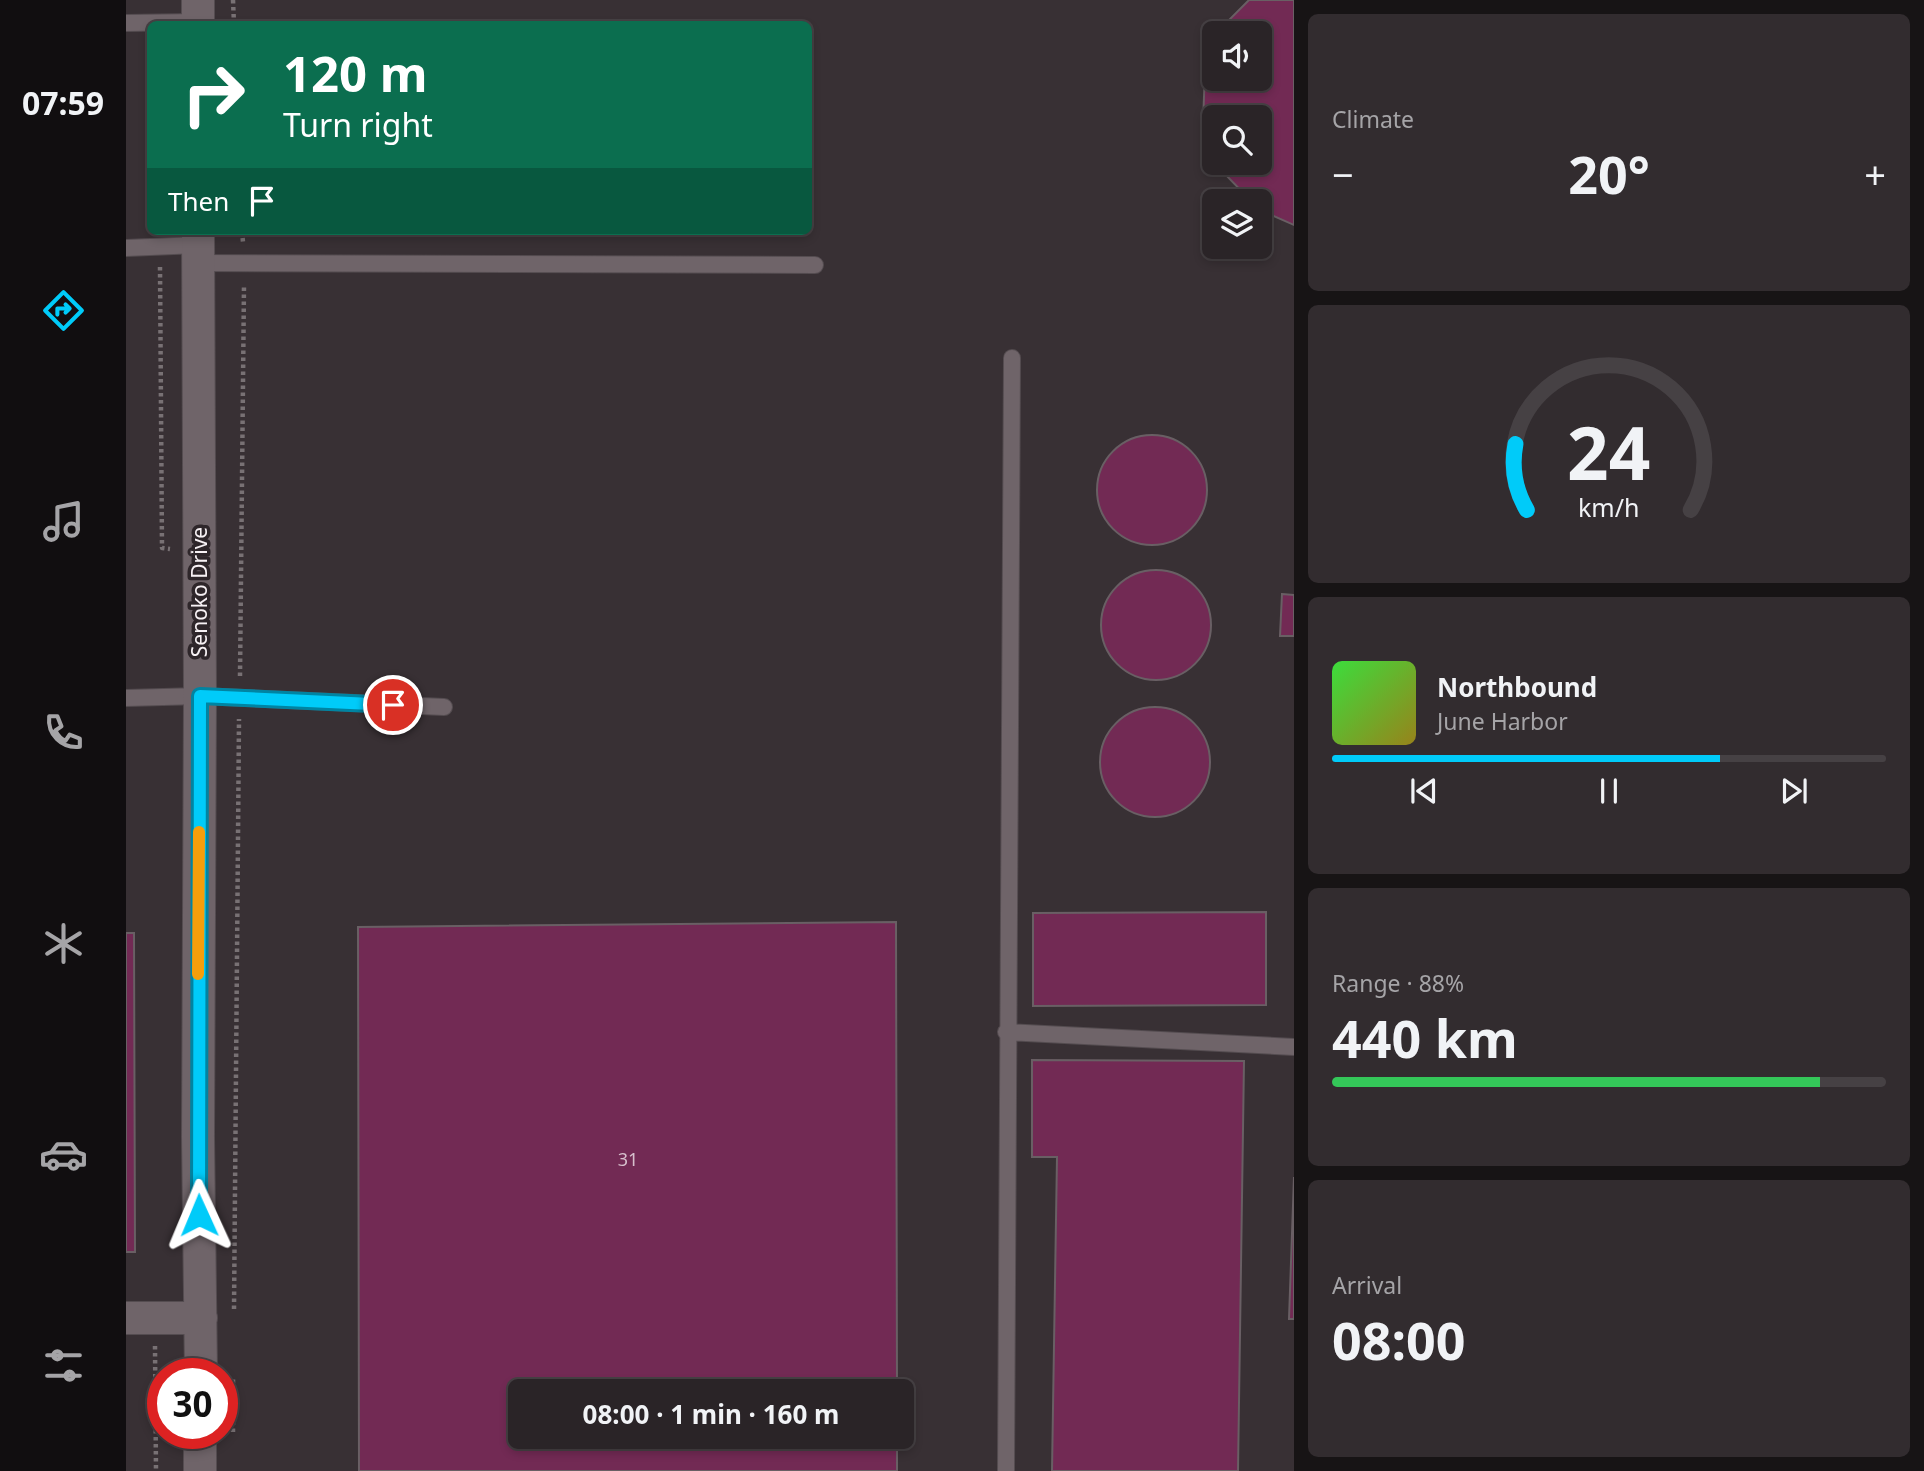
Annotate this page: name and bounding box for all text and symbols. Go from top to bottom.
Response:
map controls [1202,21,1272,259]
button: sound [1202,21,1272,91]
text: 120 m [283,40,428,106]
icon: right [168,49,259,140]
text: 07:59 [22,81,104,124]
text: Turn right [283,103,433,146]
text: Climate [1332,103,1414,135]
button: search [1202,105,1272,175]
text: 20° [1568,138,1650,209]
text: − [1332,148,1354,200]
text: + [1864,148,1886,200]
icon: arrive [243,182,281,220]
text: Then [168,183,229,219]
button: layers [1202,189,1272,259]
icon: directions [39,286,88,335]
text: 24 [1567,403,1651,502]
text: km/h [1578,490,1640,524]
icon: music [39,497,88,546]
street label: Senoko Drive [185,527,213,657]
text: Northbound [1437,669,1597,705]
pin [363,675,423,735]
icon: arrive [374,686,412,724]
text: June Harbor [1437,705,1568,737]
icon: phone [39,708,88,757]
icon: previous [1405,772,1443,810]
icon: pause [1590,772,1628,810]
icon: next [1775,772,1813,810]
icon: climate [39,919,88,968]
text: Range · 88% [1332,967,1464,999]
text: 440 km [1332,1002,1518,1073]
icon: car [39,1130,88,1179]
house number: 31 [618,1147,638,1171]
position arrow [162,1178,236,1252]
text: Arrival [1332,1269,1402,1301]
text: 08:00 [1332,1304,1466,1375]
icon: filters [39,1341,88,1390]
speed limit sign: 30 [147,1358,238,1449]
text: 08:00 · 1 min · 160 m [583,1396,839,1432]

